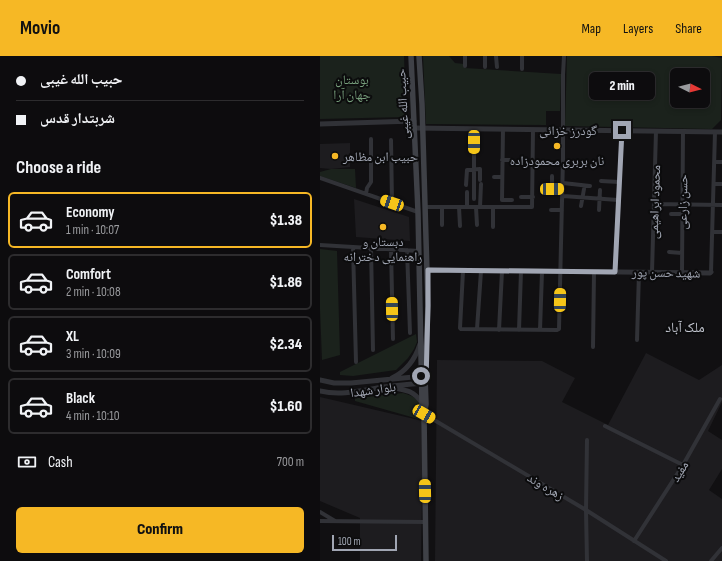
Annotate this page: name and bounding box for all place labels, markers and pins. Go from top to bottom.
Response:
marker: نان بربری محمودزاده [552,141,562,151]
place label: حبیب ابن مظاهر [342,149,418,165]
marker: حبیب ابن مظاهر [330,151,340,161]
place label: نان بربری محمودزاده [510,153,604,169]
marker: دبستان و راهنمایی دخترانه [378,222,388,232]
place label: دبستان و راهنمایی دخترانه [344,234,422,265]

